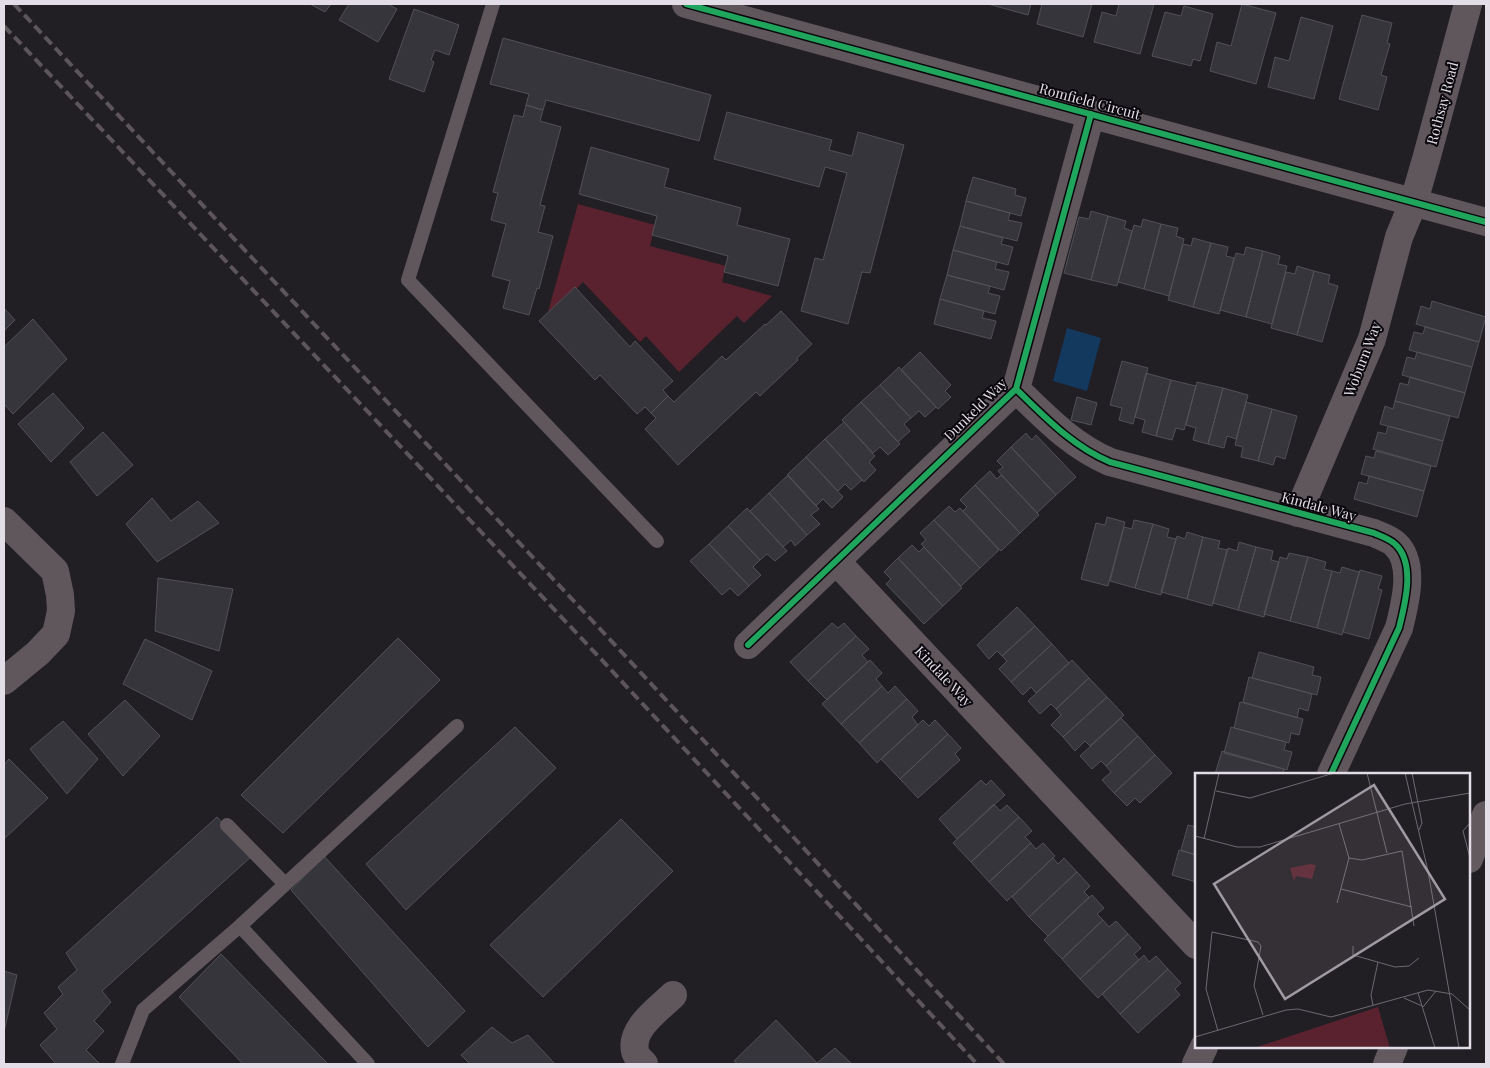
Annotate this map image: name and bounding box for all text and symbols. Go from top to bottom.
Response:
street label: Rothsay Road [1422,59,1462,147]
street label: Romfield Circuit [1037,78,1144,124]
street label: Woburn Way [1339,319,1385,400]
street label: Dunkeld Way [939,373,1011,445]
street label: Kindale Way [1280,487,1358,525]
street label: Kindale Way [911,642,977,710]
inset map [1195,773,1470,1048]

